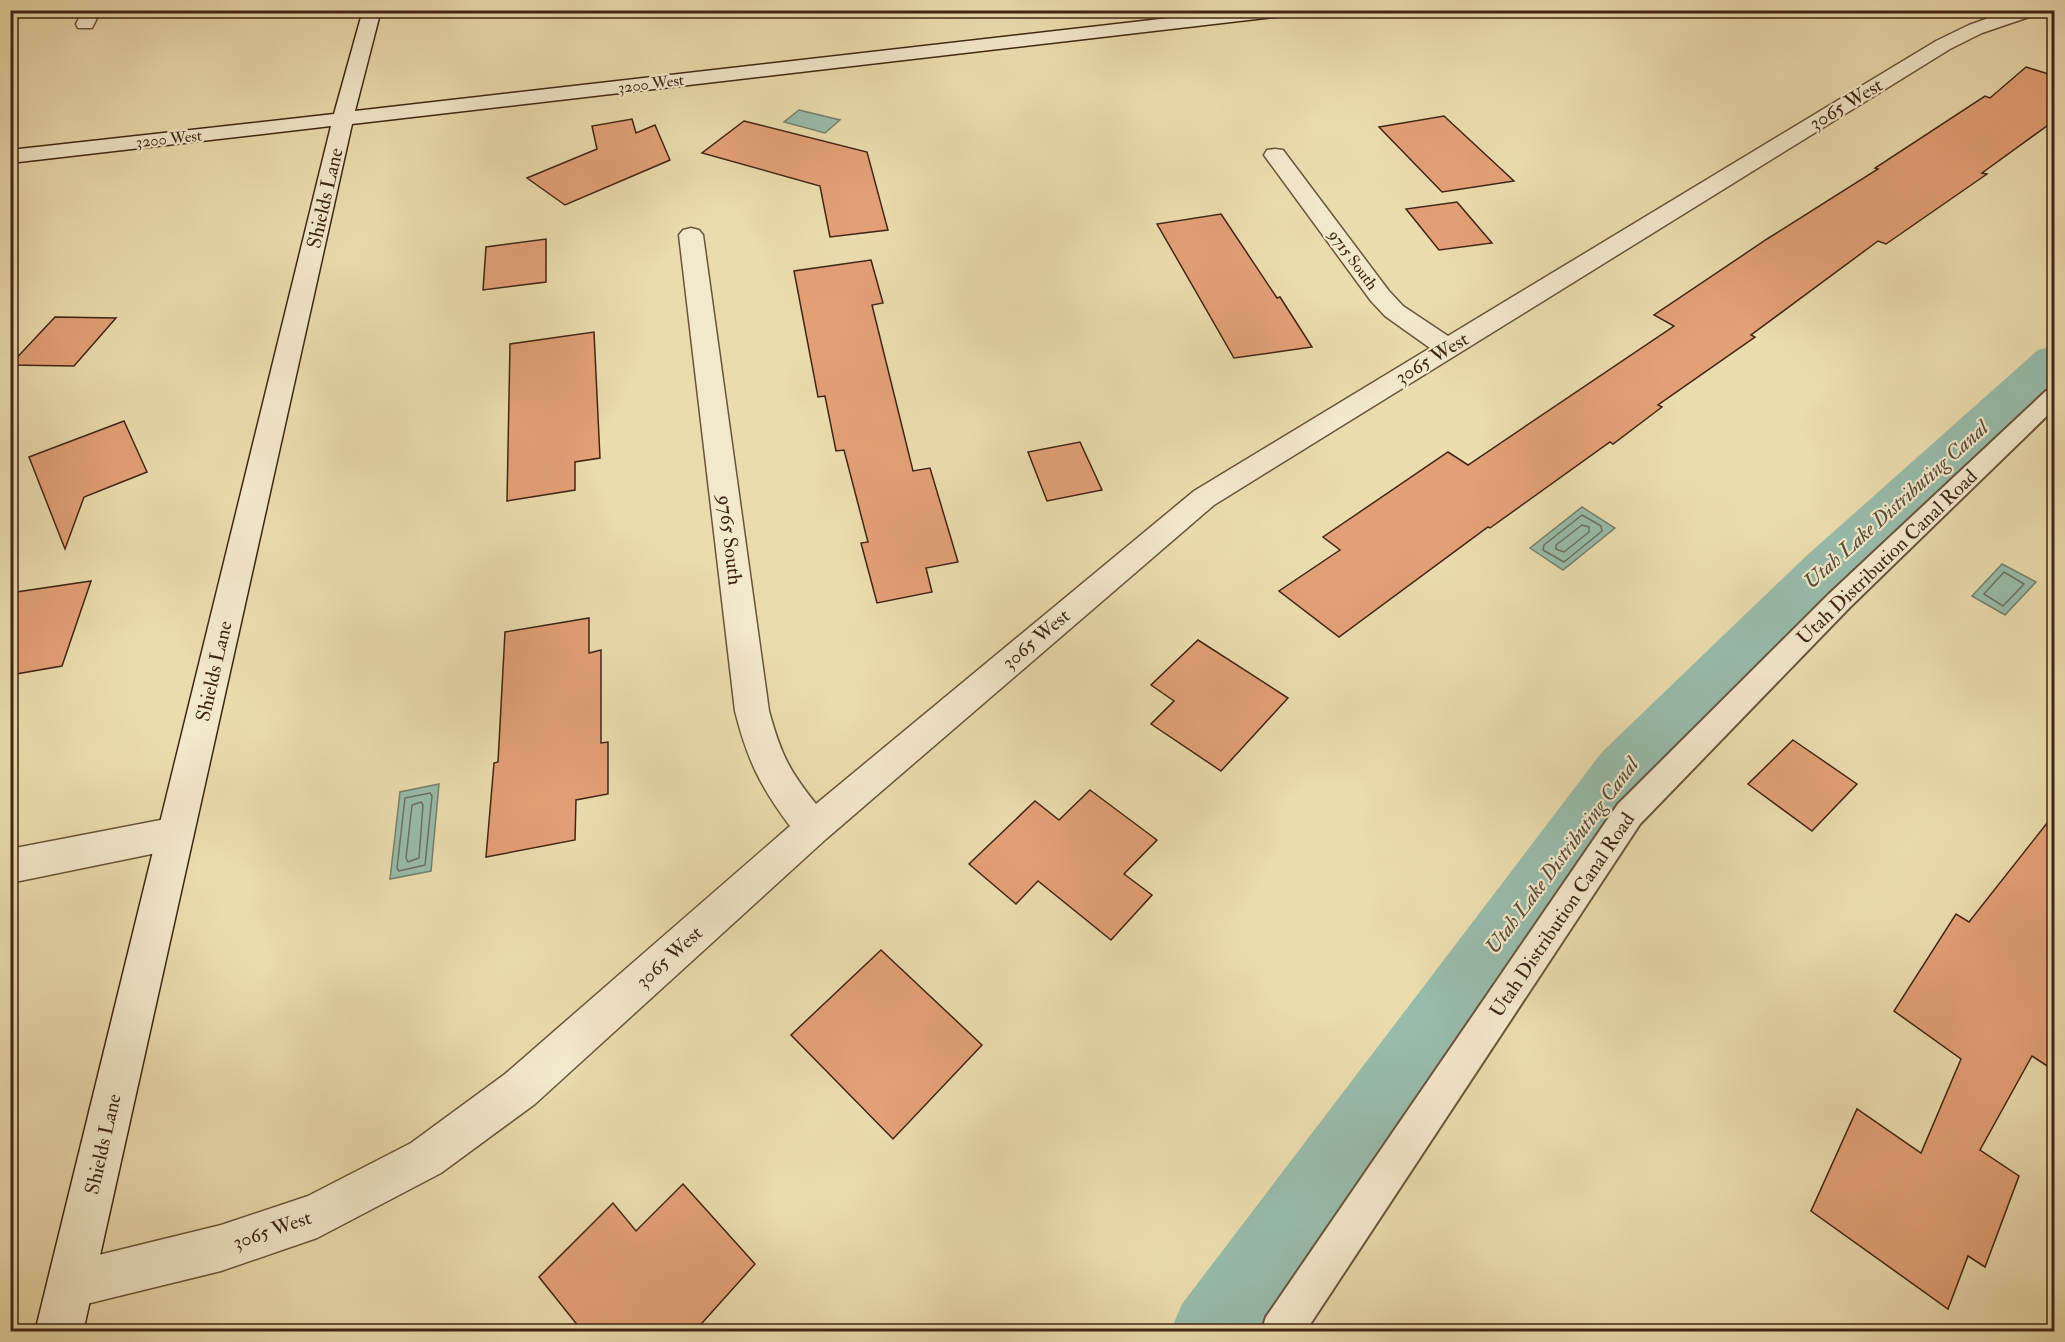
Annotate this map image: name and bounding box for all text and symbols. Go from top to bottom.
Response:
street label: 3200 West [617,70,685,98]
street label: 3065 West [1805,72,1888,136]
street label: 3200 West [135,126,203,152]
street label: Shields Lane [301,145,349,251]
street label: 9715 South [1323,225,1382,294]
street label: 3065 West [1391,326,1474,390]
water label: Utah Lake Distributing Canal [1798,413,1996,595]
street label: Utah Distribution Canal Road [1791,464,1983,650]
street label: 9765 South [712,492,748,587]
street label: 3065 West [997,603,1076,675]
street label: Shields Lane [190,618,238,724]
water label: Utah Lake Distributing Canal [1479,751,1646,960]
street label: Utah Distribution Canal Road [1484,808,1640,1022]
street label: 3065 West [630,920,708,993]
street label: Shields Lane [79,1091,127,1197]
street label: 3065 West [230,1205,315,1255]

